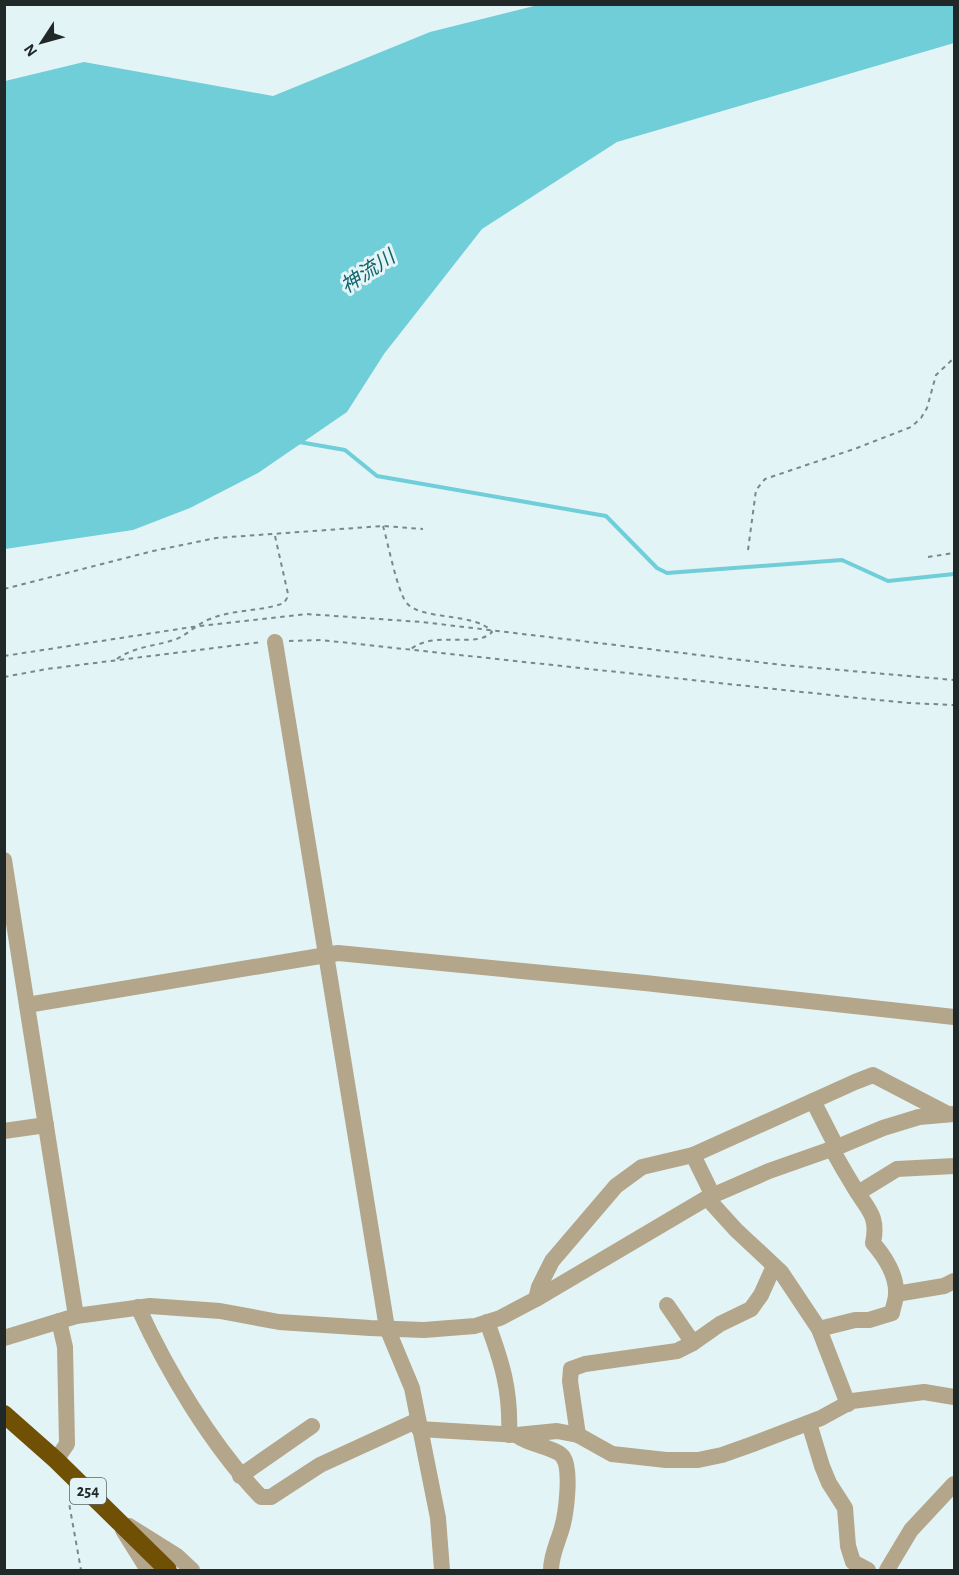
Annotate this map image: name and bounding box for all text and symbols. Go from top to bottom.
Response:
north arrow [12,12,72,72]
text: N [21,41,40,59]
water label: 神流川 [337,245,400,297]
road number: 254 [70,1478,106,1504]

